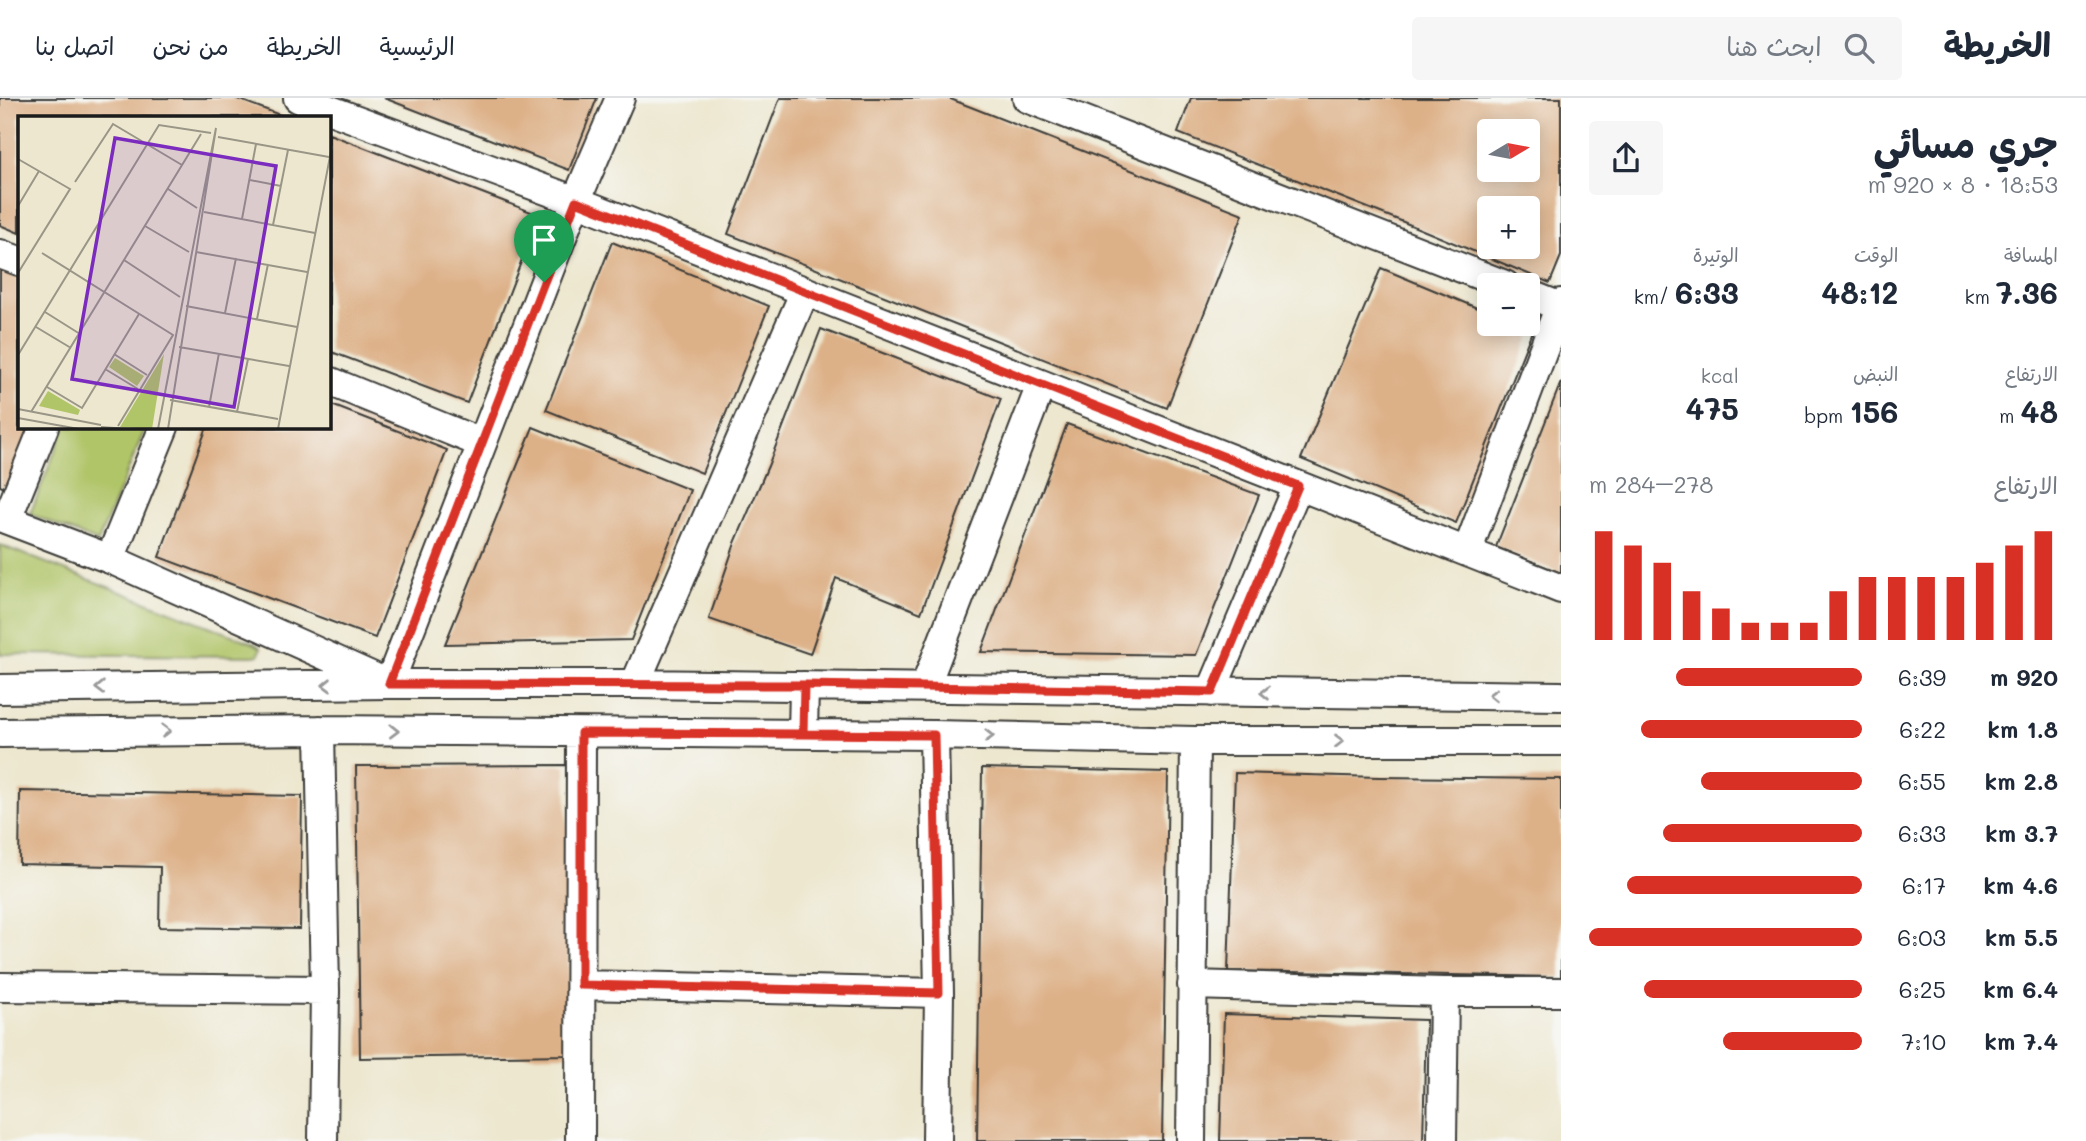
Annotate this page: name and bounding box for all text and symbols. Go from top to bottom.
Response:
search box [1412,17,1902,80]
text: الخريطة [1944,22,2051,65]
text: ابحث هنا [1726,29,1822,63]
icon: search [1840,29,1878,67]
text: اتصل بنا [35,30,114,61]
text: من نحن [152,30,229,61]
text: الخريطة [267,30,342,61]
text: الرئيسية [380,30,455,61]
inset map [18,116,331,429]
text: جري مسائي [1874,118,2058,168]
north arrow [1477,119,1540,182]
map controls [1477,119,1540,336]
button: share [1589,121,1663,195]
text: 18:53 · 8 × 920 m [1868,169,2058,199]
button: + [1477,196,1540,259]
pin [514,210,574,282]
icon: arrive [525,221,563,259]
text: الوتيرة [1693,242,1739,267]
text: الوقت [1854,242,1898,267]
text: المسافة [2004,242,2058,267]
text: 6:33 [1675,272,1739,312]
text: 48:12 [1821,272,1898,312]
text: 7.36 [1996,272,2058,312]
button: − [1477,273,1540,336]
text: /km [1634,284,1675,309]
text: km [1965,284,1996,309]
text: النبض [1853,361,1898,386]
text: الارتفاع [2005,361,2058,386]
text: kcal [1701,363,1739,388]
text: 475 [1685,388,1739,428]
text: 156 [1849,391,1898,431]
text: 48 [2020,391,2058,431]
text: bpm [1804,403,1849,428]
text: m [1999,403,2020,428]
text: 278–284 m [1589,469,1713,499]
text: الارتفاع [1994,470,2058,500]
text: 6:39 [1898,662,1946,692]
text: 920 m [1990,662,2058,692]
one-way arrow [322,677,333,692]
one-way arrow [94,680,105,695]
one-way arrow [1260,685,1271,700]
one-way arrow [1487,687,1498,703]
text: 6:22 [1899,714,1946,744]
text: 1.8 km [1988,714,2058,744]
one-way arrow [389,723,399,739]
one-way arrow [161,724,172,739]
one-way arrow [983,729,994,744]
one-way arrow [1334,733,1344,749]
text: 6:55 [1898,766,1946,796]
text: 2.8 km [1985,766,2058,796]
text: 6:33 [1898,818,1946,848]
text: 3.7 km [1985,818,2058,848]
text: 6:17 [1902,870,1946,900]
text: 4.6 km [1983,870,2058,900]
text: 6:03 [1897,922,1946,952]
text: 5.5 km [1985,922,2058,952]
text: 6:25 [1899,974,1946,1004]
text: 6.4 km [1983,974,2058,1004]
text: 7:10 [1902,1026,1946,1056]
text: 7.4 km [1985,1026,2058,1056]

